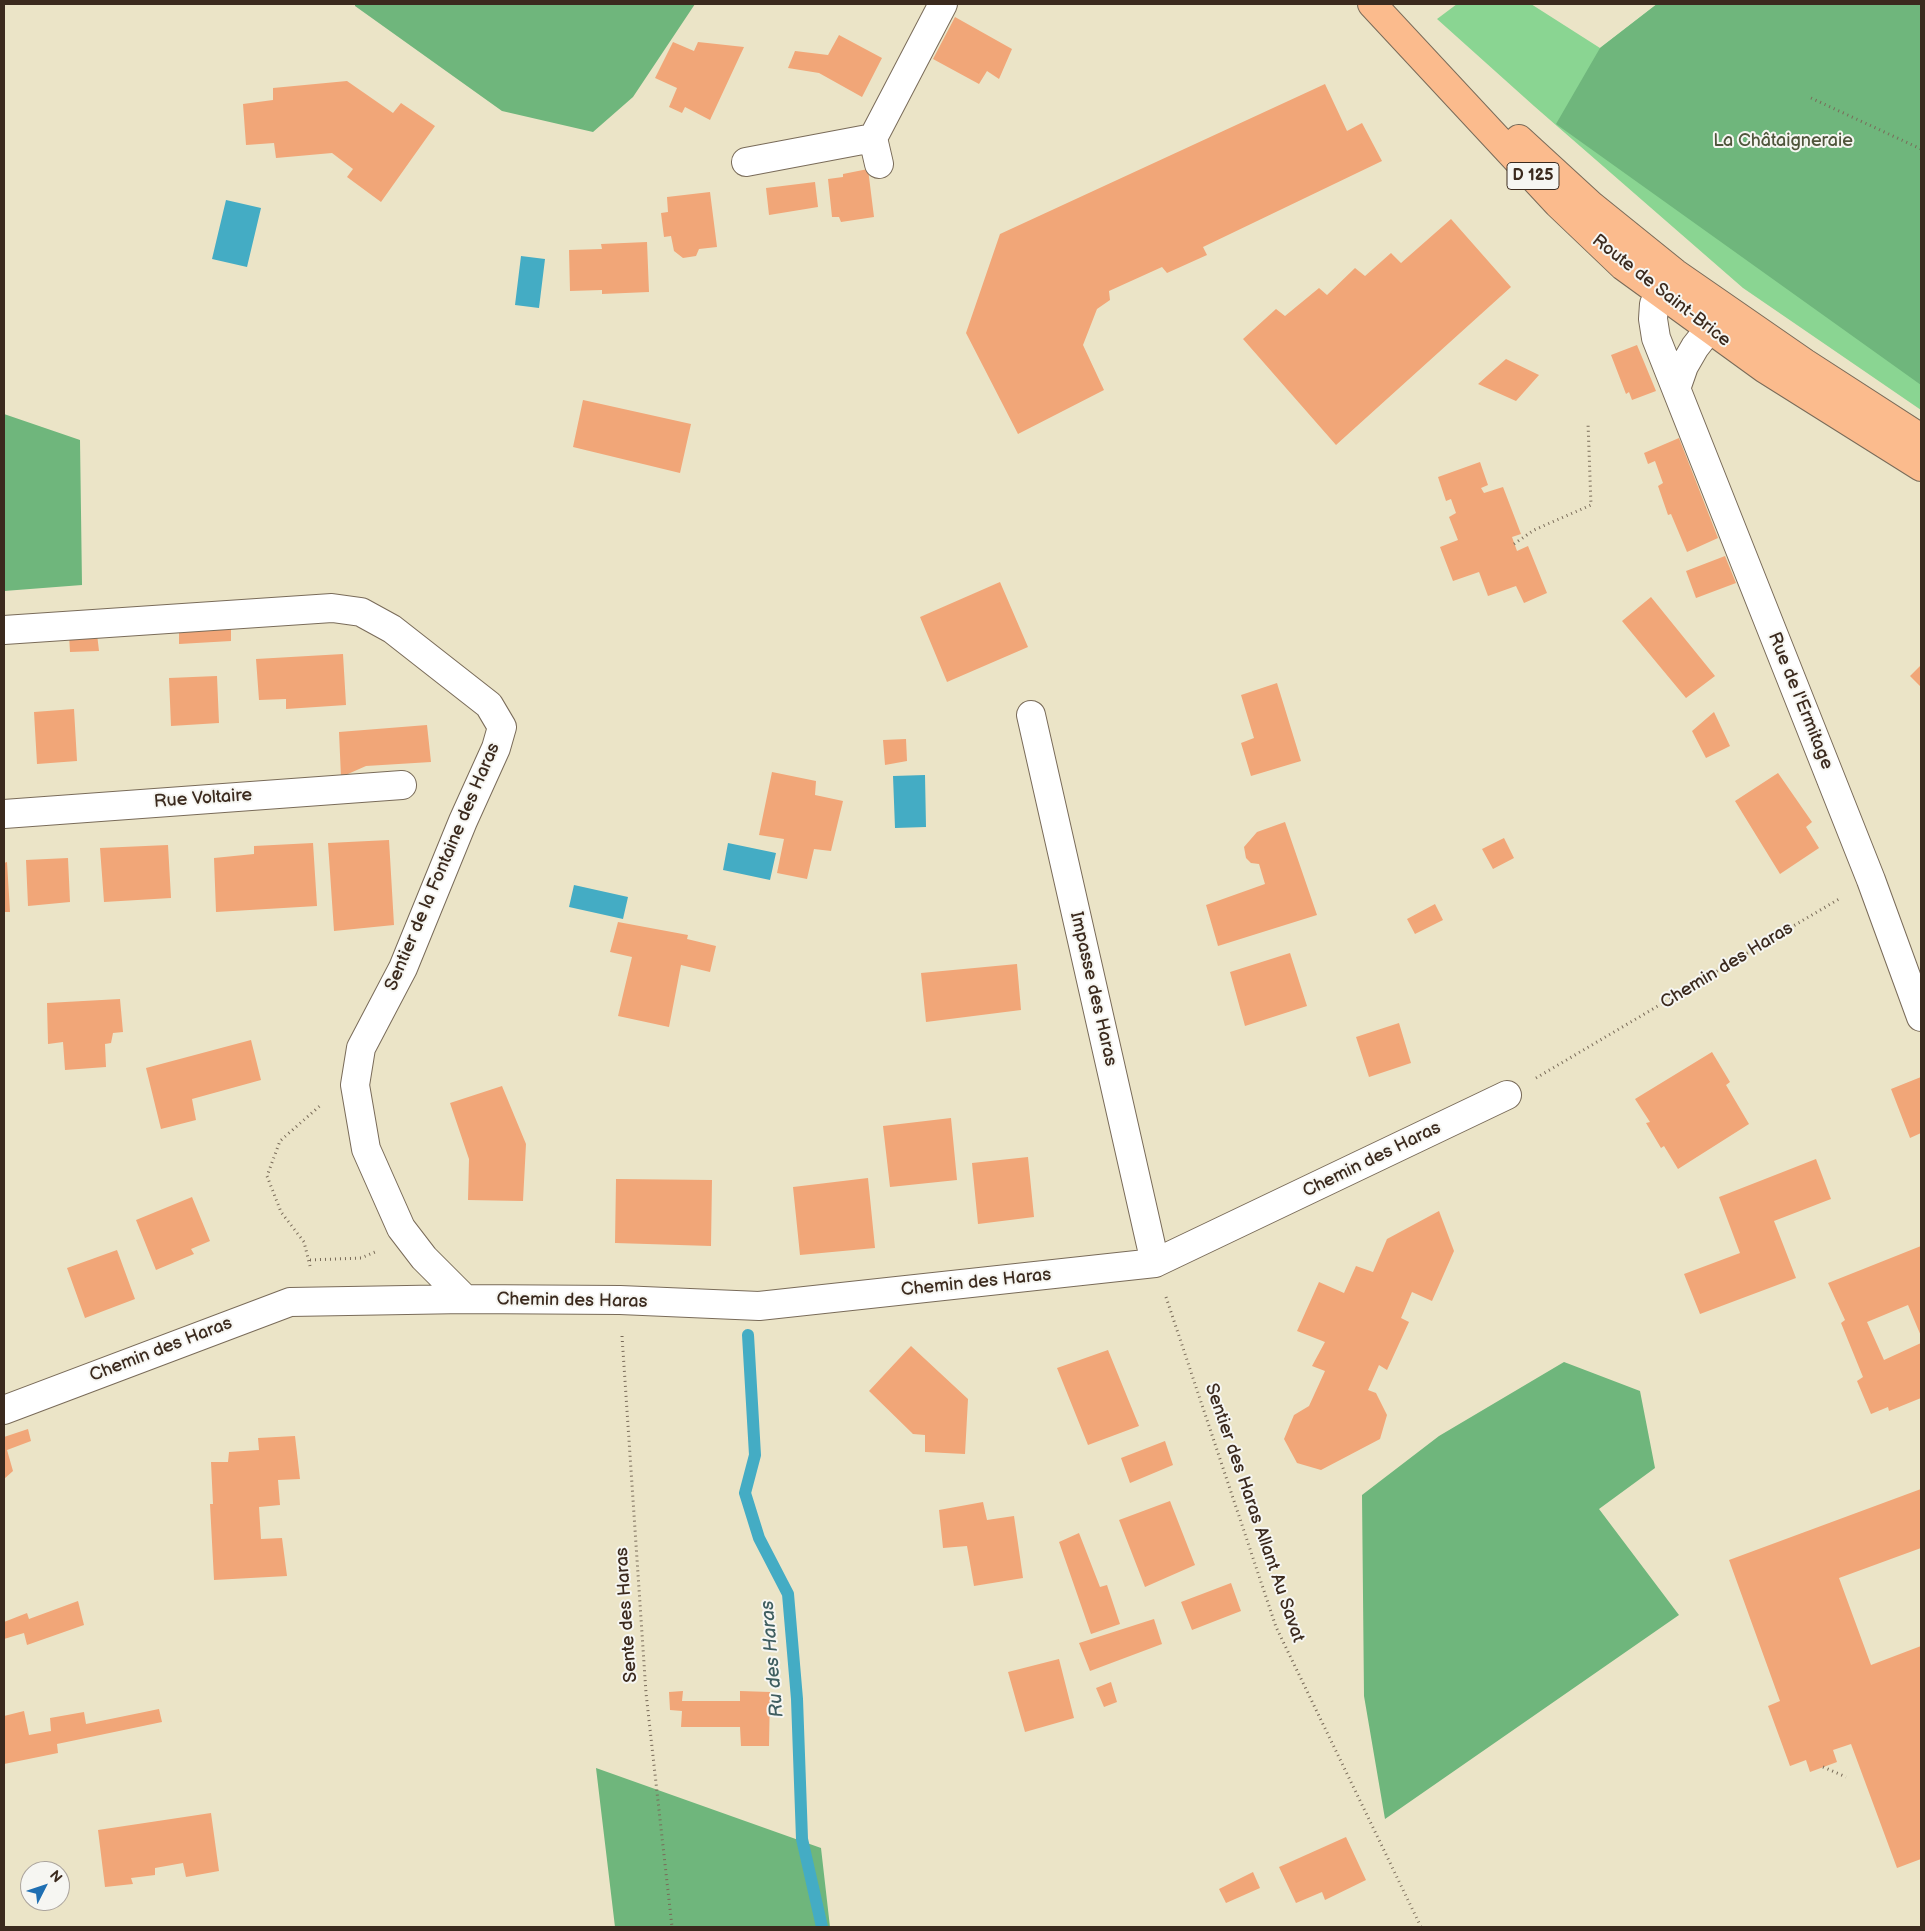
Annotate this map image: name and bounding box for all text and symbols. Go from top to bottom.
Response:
park label: La Châtaigneraie [1713,130,1853,152]
road number: D 125 [1507,162,1559,190]
street label: Route de Saint-Brice [1587,230,1735,352]
street label: Rue de l'Ermitage [1763,629,1837,773]
street label: Sentier de la Fontaine des Haras [381,740,505,994]
street label: Rue Voltaire [153,785,253,813]
street label: Impasse des Haras [1065,910,1121,1068]
street label: Chemin des Haras [1657,918,1797,1014]
street label: Chemin des Haras [1299,1117,1445,1203]
street label: Chemin des Haras [900,1264,1052,1302]
street label: Chemin des Haras [496,1289,648,1313]
street label: Chemin des Haras [87,1313,235,1387]
street label: Sentier des Haras Allant Au Savat [1199,1381,1309,1645]
street label: Sente des Haras [611,1547,643,1683]
water label: Ru des Haras [757,1600,789,1718]
north arrow [20,1861,70,1911]
text: N [46,1867,66,1886]

